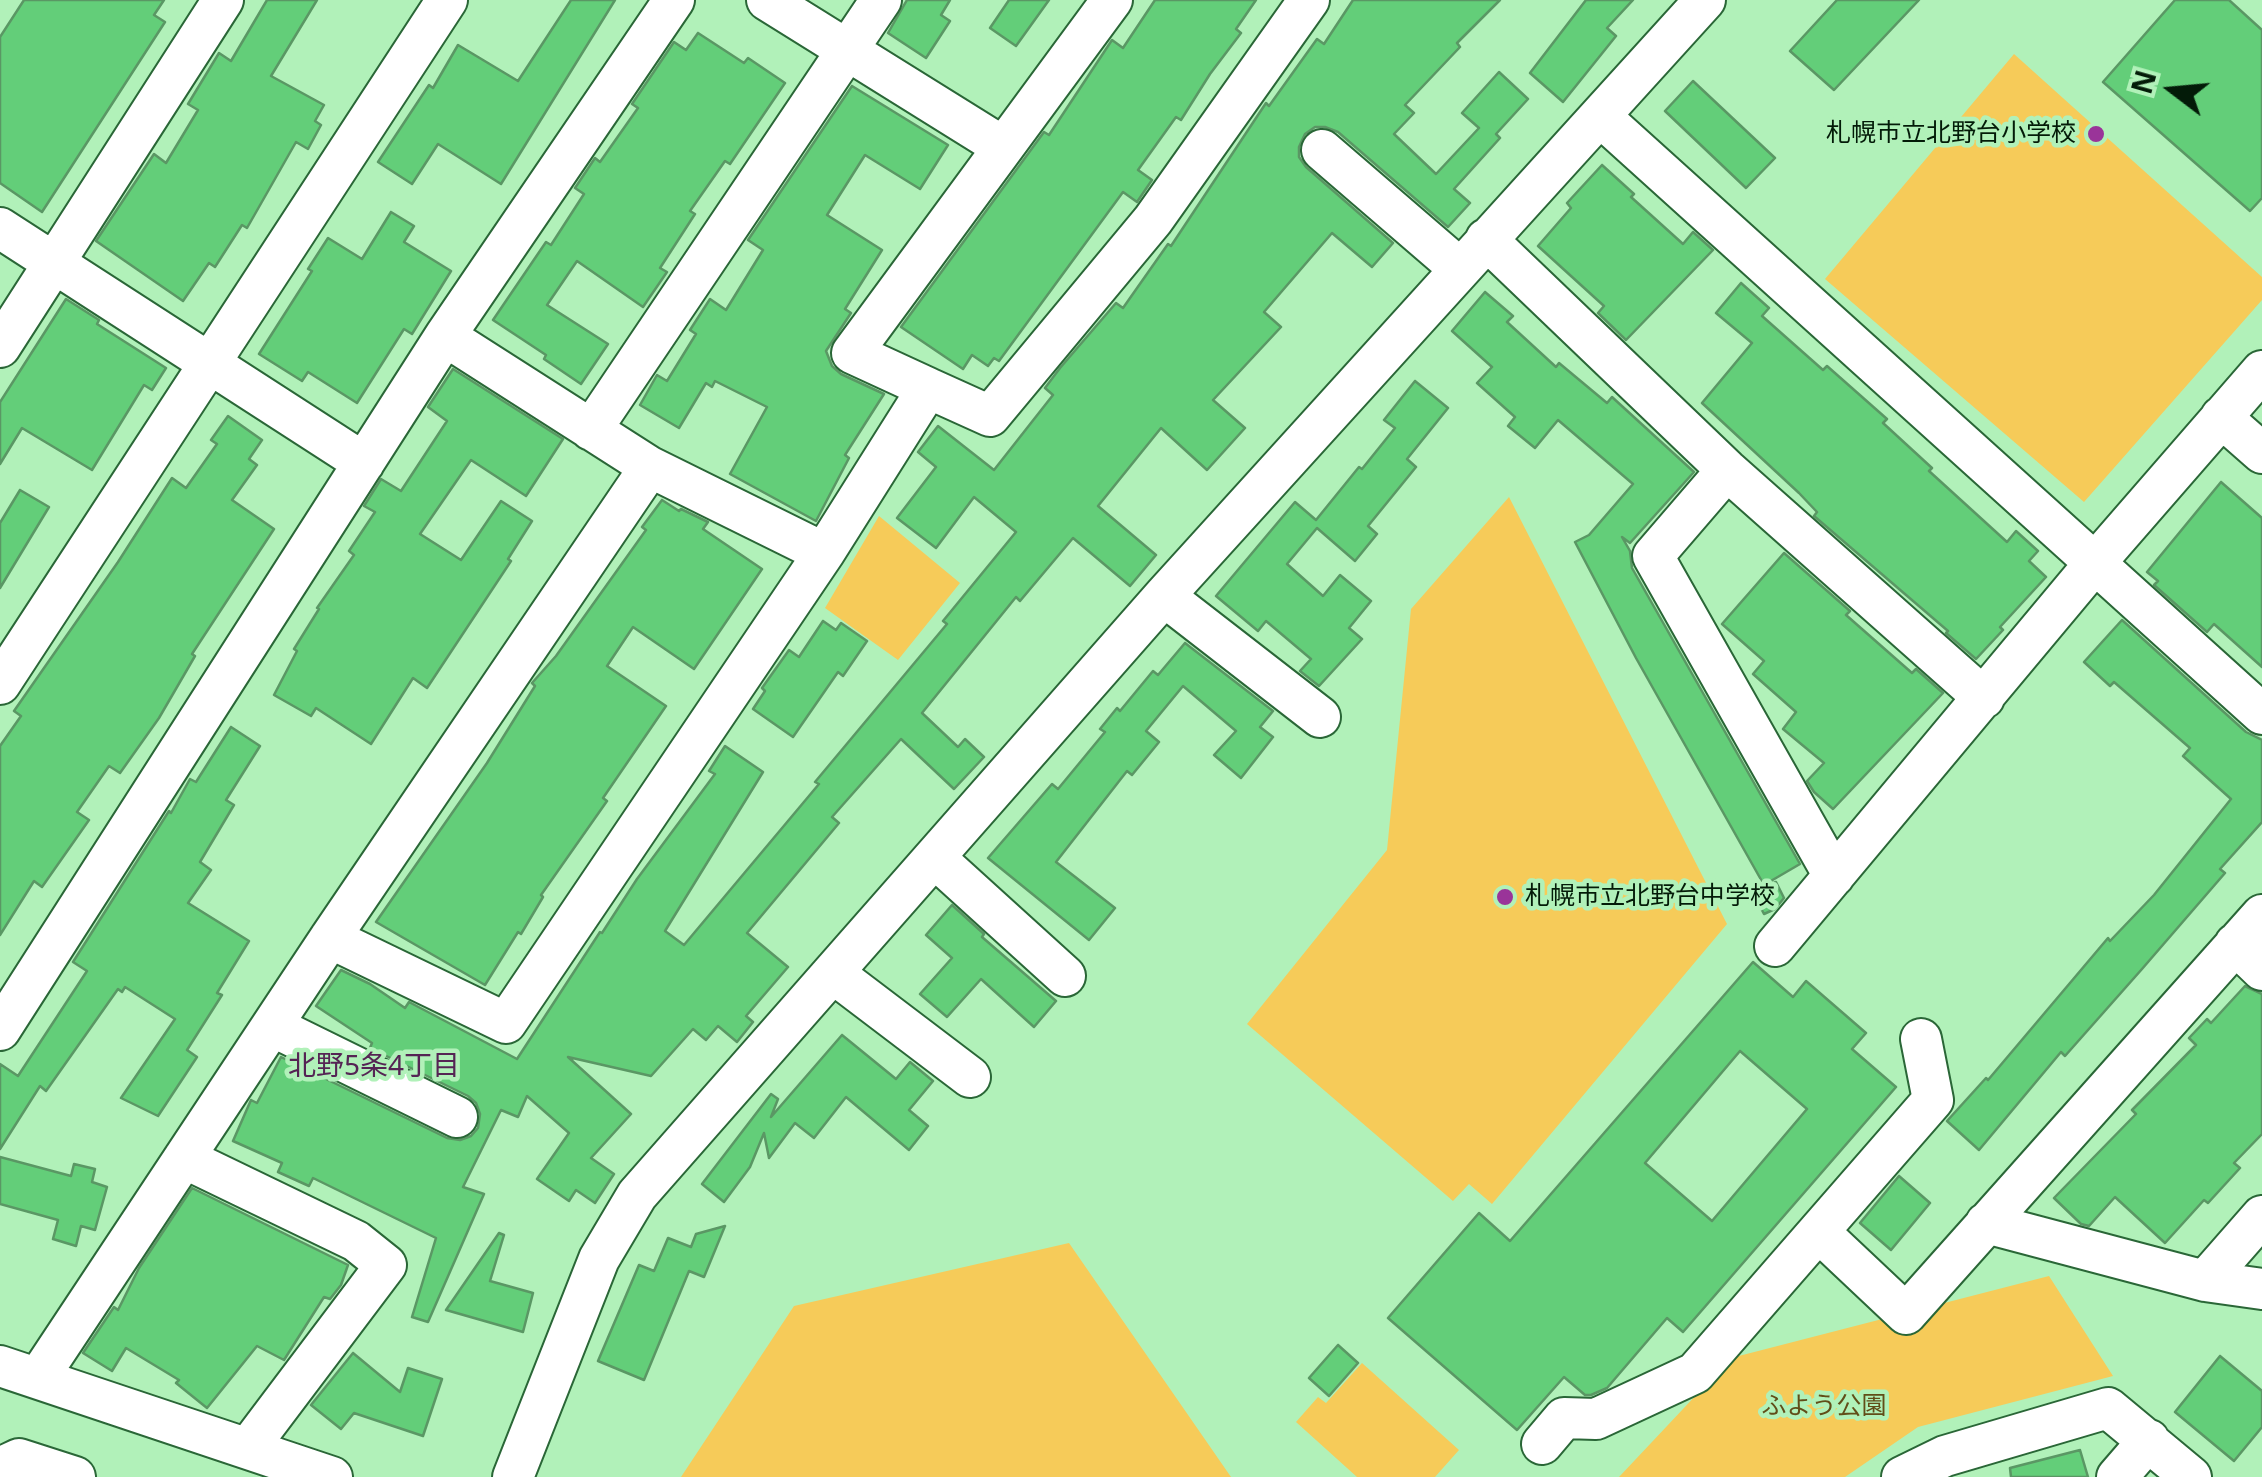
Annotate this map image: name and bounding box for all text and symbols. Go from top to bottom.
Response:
north arrow [2122,40,2222,140]
text: N [2122,66,2165,98]
place label: 札幌市立北野台小学校 [1826,119,2076,149]
marker: 札幌市立北野台小学校 [2085,123,2107,145]
place label: 札幌市立北野台中学校 [1525,882,1775,912]
marker: 札幌市立北野台中学校 [1494,886,1516,908]
district label: 北野5条4丁目 [288,1050,460,1084]
park label: ふよう公園 [1762,1392,1886,1422]

